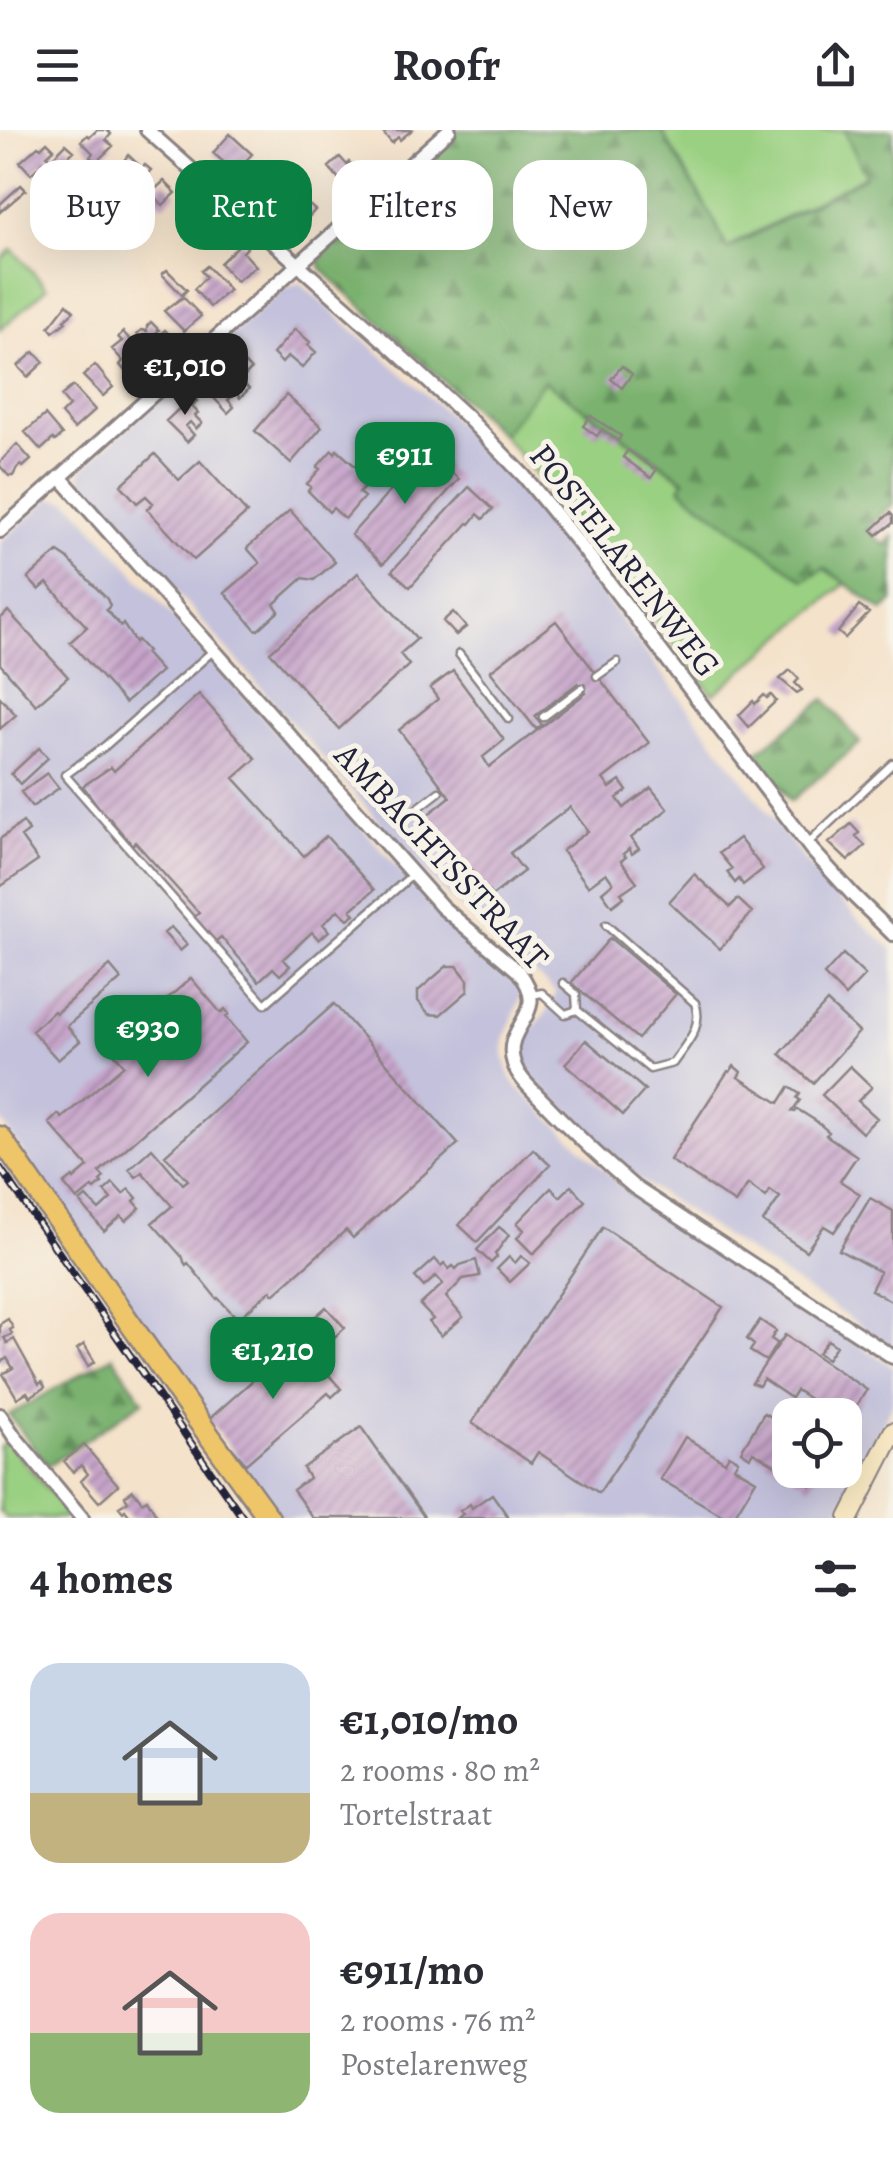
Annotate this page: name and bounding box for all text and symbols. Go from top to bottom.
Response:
text: Roofr [393,34,500,96]
icon: menu [30,38,85,93]
icon: share [808,38,863,93]
chip: Buy [30,160,155,250]
chip: Rent [175,160,312,250]
chip: Filters [332,160,493,250]
chip: New [513,160,647,250]
pin: €1,010 [104,333,266,418]
text: €1,010 [144,343,226,387]
pin: €911 [346,422,464,507]
text: €911 [377,432,433,476]
street label: POSTELARENWEG [519,433,731,687]
street label: AMBACHTSSTRAAT [323,731,560,980]
pin: €930 [89,995,207,1080]
text: €930 [116,1005,180,1049]
pin: €1,210 [192,1317,354,1402]
text: €1,210 [232,1327,314,1371]
map controls [772,1398,862,1488]
button: locate [772,1398,862,1488]
text: 4 homes [30,1550,173,1607]
icon: filters [808,1551,863,1606]
text: €1,010/mo [340,1691,518,1748]
icon: home [110,1703,230,1823]
text: 2 rooms · 80 m² [340,1748,540,1792]
text: Tortelstraat [340,1792,492,1836]
text: €911/mo [340,1941,484,1998]
icon: home [110,1953,230,2073]
text: 2 rooms · 76 m² [340,1998,536,2042]
text: Postelarenweg [340,2042,528,2086]

